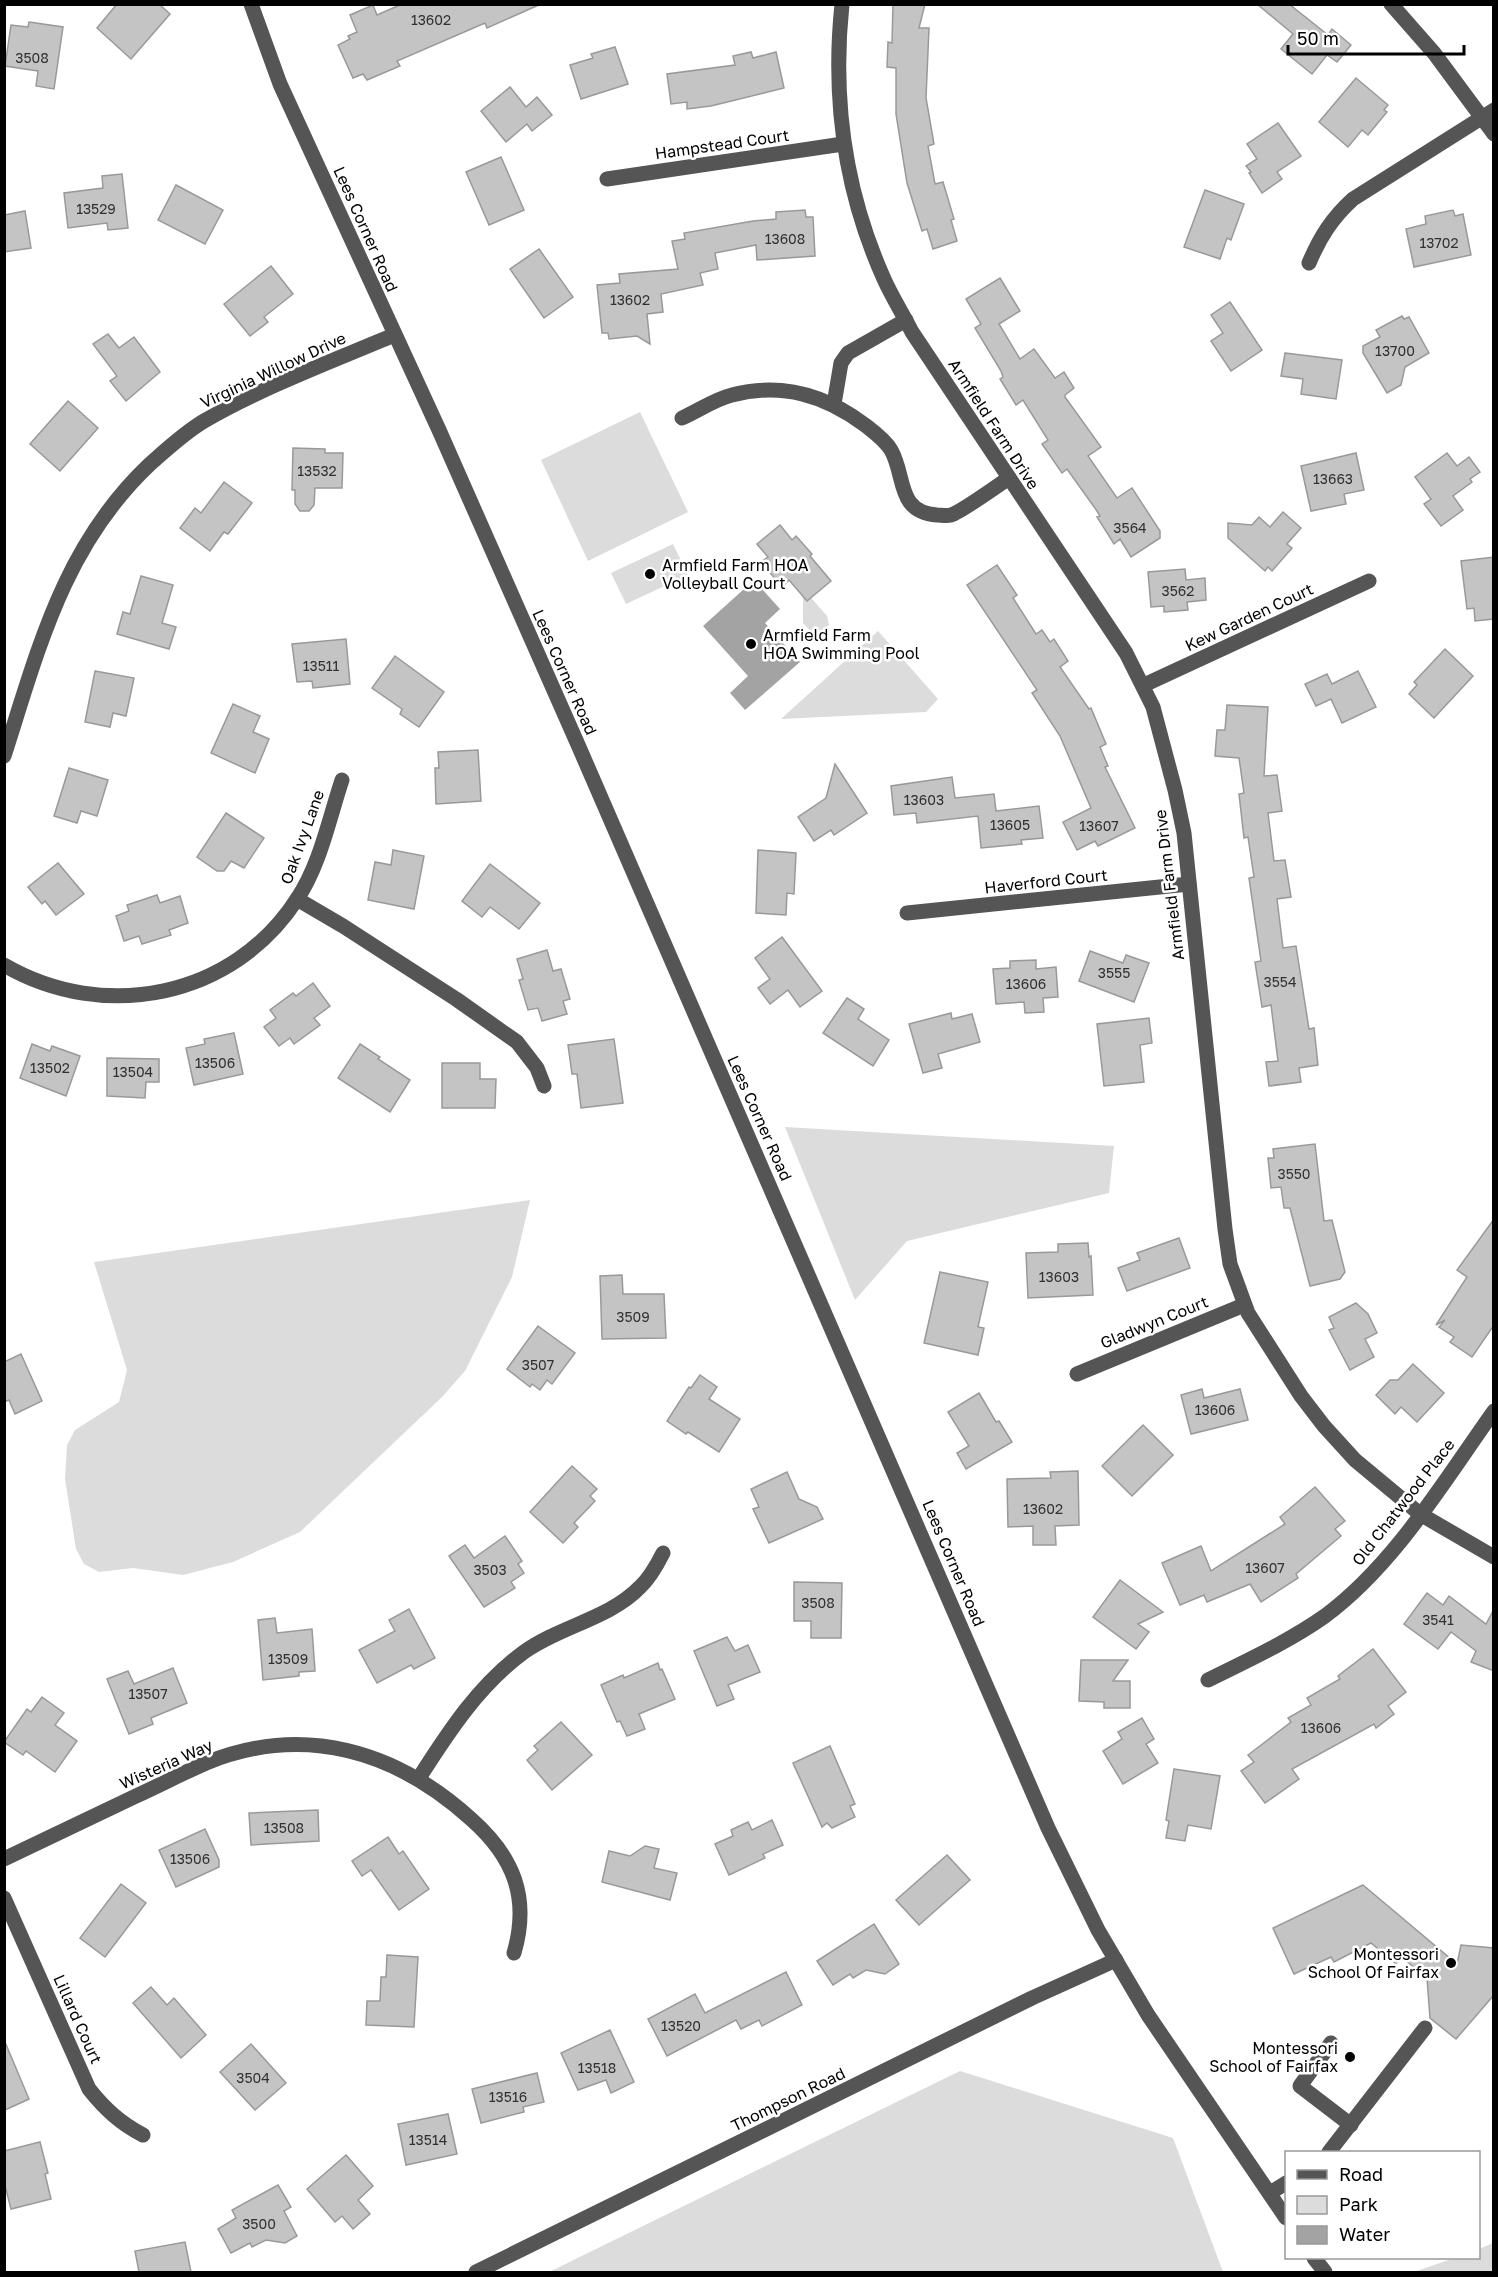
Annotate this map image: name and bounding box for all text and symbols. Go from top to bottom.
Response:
house number: 13602 [411,11,451,28]
scale bar [1288,18,1464,56]
text: 50 m [1297,27,1339,49]
house number: 3508 [15,49,49,66]
street label: Hampstead Court [654,125,790,163]
street label: Lees Corner Road [329,163,403,295]
house number: 13529 [76,200,116,217]
house number: 13608 [765,230,805,247]
house number: 13702 [1419,234,1459,251]
house number: 13602 [610,291,650,308]
street label: Virginia Willow Drive [197,328,349,412]
house number: 13700 [1375,342,1415,359]
street label: Armfield Farm Drive [944,355,1044,493]
house number: 13532 [297,462,337,479]
house number: 13663 [1313,470,1353,487]
house number: 3564 [1113,519,1147,536]
place label: Armfield Farm HOA Volleyball Court [662,555,809,593]
marker: Armfield Farm HOA Volleyball Court [643,567,657,581]
street label: Kew Garden Court [1182,579,1316,655]
house number: 3562 [1162,582,1194,599]
street label: Lees Corner Road [528,606,602,738]
place label: Armfield Farm HOA Swimming Pool [763,625,920,663]
marker: Armfield Farm HOA Swimming Pool [744,637,758,651]
house number: 13511 [303,657,340,674]
street label: Oak Ivy Lane [276,787,328,887]
house number: 13603 [904,791,944,808]
street label: Armfield Farm Drive [1150,809,1188,961]
house number: 13605 [990,816,1030,833]
house number: 13607 [1079,817,1119,834]
street label: Haverford Court [983,865,1109,897]
house number: 3555 [1098,964,1130,981]
house number: 3554 [1264,973,1296,990]
house number: 13606 [1006,975,1046,992]
street label: Lees Corner Road [723,1052,797,1184]
house number: 13506 [195,1054,235,1071]
house number: 13502 [30,1059,70,1076]
house number: 13504 [113,1063,153,1080]
house number: 3550 [1277,1165,1311,1182]
house number: 13603 [1039,1268,1079,1285]
street label: Gladwyn Court [1097,1291,1211,1353]
house number: 3509 [616,1308,650,1325]
house number: 3507 [522,1356,554,1373]
house number: 13606 [1195,1401,1235,1418]
street label: Old Chatwood Place [1347,1435,1459,1569]
street label: Lees Corner Road [918,1497,990,1629]
house number: 13602 [1023,1500,1063,1517]
house number: 13607 [1245,1559,1285,1576]
house number: 3503 [473,1561,507,1578]
house number: 3508 [801,1594,835,1611]
house number: 3541 [1422,1611,1454,1628]
house number: 13509 [268,1650,308,1667]
house number: 13507 [128,1685,168,1702]
house number: 13606 [1301,1719,1341,1736]
street label: Wisteria Way [116,1735,216,1793]
house number: 13508 [264,1819,304,1836]
house number: 13506 [170,1850,210,1867]
place label: Montessori School Of Fairfax [1308,1944,1439,1982]
marker: Montessori School Of Fairfax [1444,1956,1458,1970]
street label: Lillard Court [49,1971,107,2067]
house number: 13520 [661,2017,701,2034]
place label: Montessori School of Fairfax [1209,2038,1338,2076]
marker: Montessori School of Fairfax [1343,2050,1357,2064]
house number: 13518 [578,2059,616,2076]
street label: Thompson Road [728,2063,848,2135]
house number: 3504 [236,2069,270,2086]
house number: 13516 [489,2088,527,2105]
house number: 13514 [409,2131,447,2148]
legend [1285,2151,1480,2259]
text: Road [1339,2163,1383,2185]
text: Park [1339,2193,1378,2215]
house number: 3500 [242,2215,276,2232]
text: Water [1339,2223,1390,2245]

